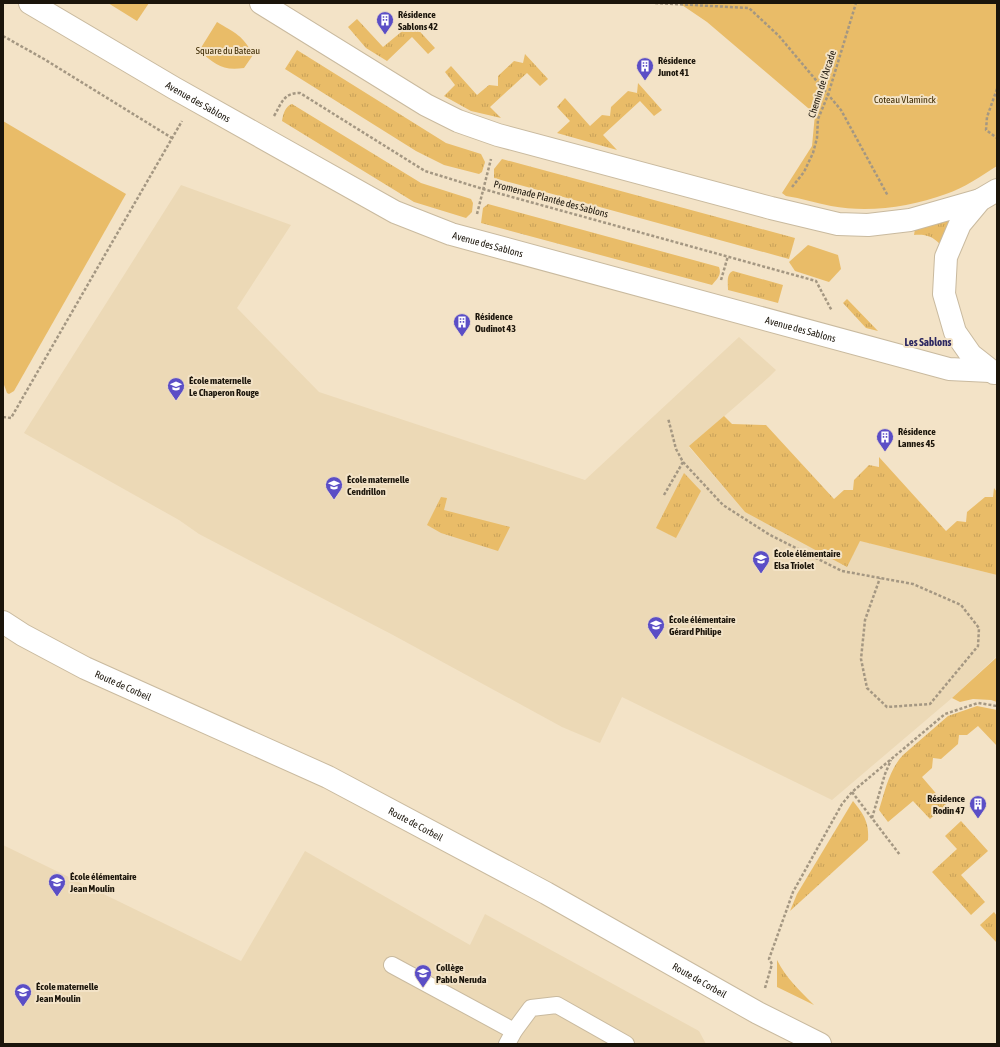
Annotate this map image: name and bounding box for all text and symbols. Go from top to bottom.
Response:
place label: Résidence Sablons 42 [398,9,438,32]
building icon: Résidence Sablons 42 [375,10,395,35]
park label: Square du Bateau [196,45,260,56]
street label: Chemin de l'Arcade [806,49,838,119]
place label: Résidence Junot 41 [657,55,696,78]
building icon: Résidence Junot 41 [635,56,655,81]
street label: Avenue des Sablons [164,79,233,124]
park label: Coteau Vlaminck [874,94,937,105]
street label: Promenade Plantée des Sablons [493,178,610,220]
street label: Avenue des Sablons [451,229,525,259]
place label: Résidence Oudinot 43 [475,311,516,334]
building icon: Résidence Oudinot 43 [452,312,472,337]
street label: Avenue des Sablons [764,314,838,344]
district label: Les Sablons [905,336,952,348]
place label: École maternelle Le Chaperon Rouge [189,375,260,398]
school or university icon: École maternelle Le Chaperon Rouge [166,376,186,401]
place label: Résidence Lannes 45 [898,426,936,449]
building icon: Résidence Lannes 45 [875,427,895,452]
place label: École maternelle Cendrillon [347,474,410,497]
school or university icon: École maternelle Cendrillon [324,475,344,500]
place label: École élémentaire Elsa Triolet [774,548,841,571]
school or university icon: École élémentaire Elsa Triolet [751,549,771,574]
place label: École élémentaire Gérard Philipe [669,614,736,637]
school or university icon: École élémentaire Gérard Philipe [646,615,666,640]
street label: Route de Corbeil [93,668,153,703]
place label: Résidence Rodin 47 [927,793,965,816]
building icon: Résidence Rodin 47 [968,794,988,819]
street label: Route de Corbeil [387,805,445,843]
place label: École élémentaire Jean Moulin [69,871,137,894]
school or university icon: École élémentaire Jean Moulin [47,872,67,897]
street label: Route de Corbeil [671,960,729,1000]
place label: Collège Pablo Neruda [436,962,487,985]
school or university icon: Collège Pablo Neruda [413,963,433,988]
place label: École maternelle Jean Moulin [35,981,99,1004]
school or university icon: École maternelle Jean Moulin [13,982,33,1007]

